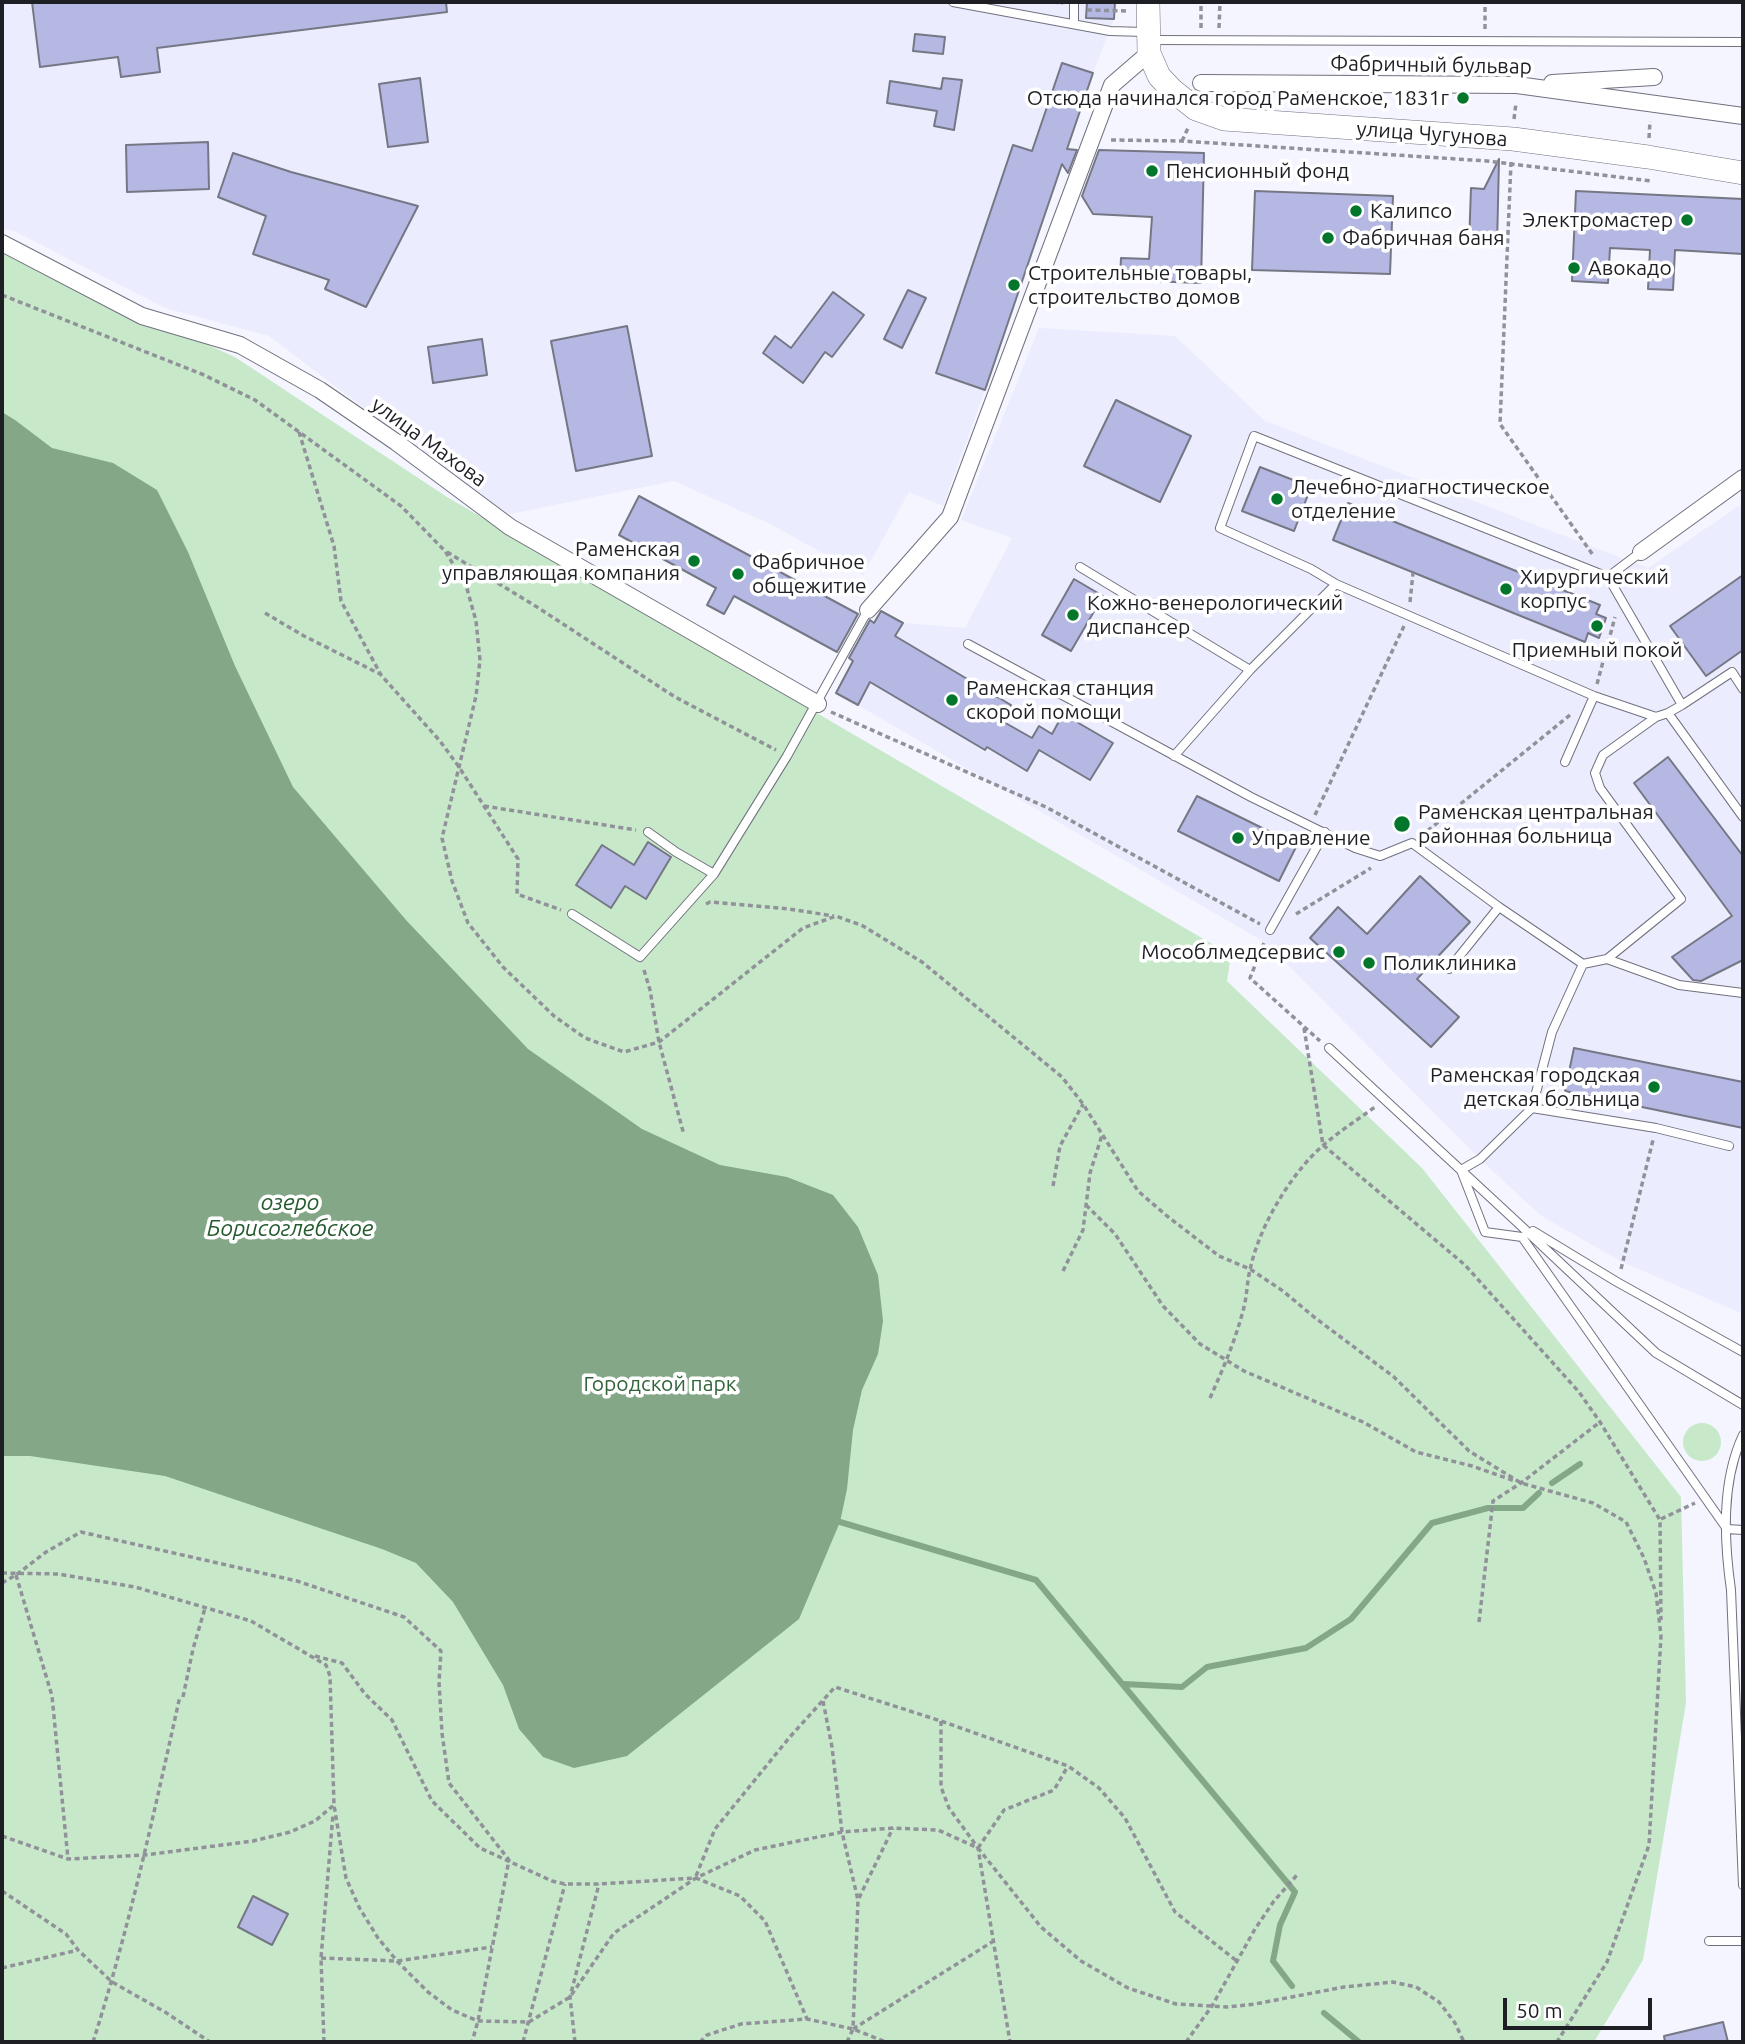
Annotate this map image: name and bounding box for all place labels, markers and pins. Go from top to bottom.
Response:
place label: Отсюда начинался город Раменское, 1831г [1027,85,1449,111]
marker: Отсюда начинался город Раменское, 1831г [1455,90,1471,106]
place label: Пенсионный фонд [1166,158,1349,184]
marker: Пенсионный фонд [1144,163,1160,179]
place label: Калипсо [1370,198,1452,224]
marker: Калипсо [1348,203,1364,219]
place label: Электромастер [1522,207,1673,233]
marker: Электромастер [1679,212,1695,228]
place label: Фабричная баня [1342,225,1505,251]
marker: Фабричная баня [1320,230,1336,246]
place label: Авокадо [1588,255,1672,281]
place label: Строительные товары, строительство домов [1028,260,1252,310]
marker: Авокадо [1566,260,1582,276]
marker: Строительные товары, строительство домов [1006,277,1022,293]
place label: Лечебно-диагностическое отделение [1291,474,1550,524]
marker: Лечебно-диагностическое отделение [1269,491,1285,507]
place label: Раменская управляющая компания [442,536,680,586]
place label: Фабричное общежитие [752,549,867,599]
marker: Раменская управляющая компания [686,553,702,569]
place label: Хирургический корпус [1520,564,1669,614]
marker: Фабричное общежитие [730,566,746,582]
marker: Хирургический корпус [1498,581,1514,597]
place label: Кожно-венерологический диспансер [1087,590,1343,640]
marker: Кожно-венерологический диспансер [1065,607,1081,623]
marker: Приемный покой [1589,618,1605,634]
place label: Приемный покой [1512,637,1682,663]
place label: Раменская станция скорой помощи [966,675,1154,725]
marker: Раменская станция скорой помощи [944,692,960,708]
place label: Раменская центральная районная больница [1418,799,1654,849]
marker: Раменская центральная районная больница [1392,814,1412,834]
place label: Управление [1252,825,1371,851]
marker: Управление [1230,830,1246,846]
place label: Мособлмедсервис [1141,939,1325,965]
marker: Мособлмедсервис [1331,944,1347,960]
place label: Поликлиника [1383,950,1517,976]
marker: Поликлиника [1361,955,1377,971]
place label: Раменская городская детская больница [1430,1062,1640,1112]
marker: Раменская городская детская больница [1646,1079,1662,1095]

